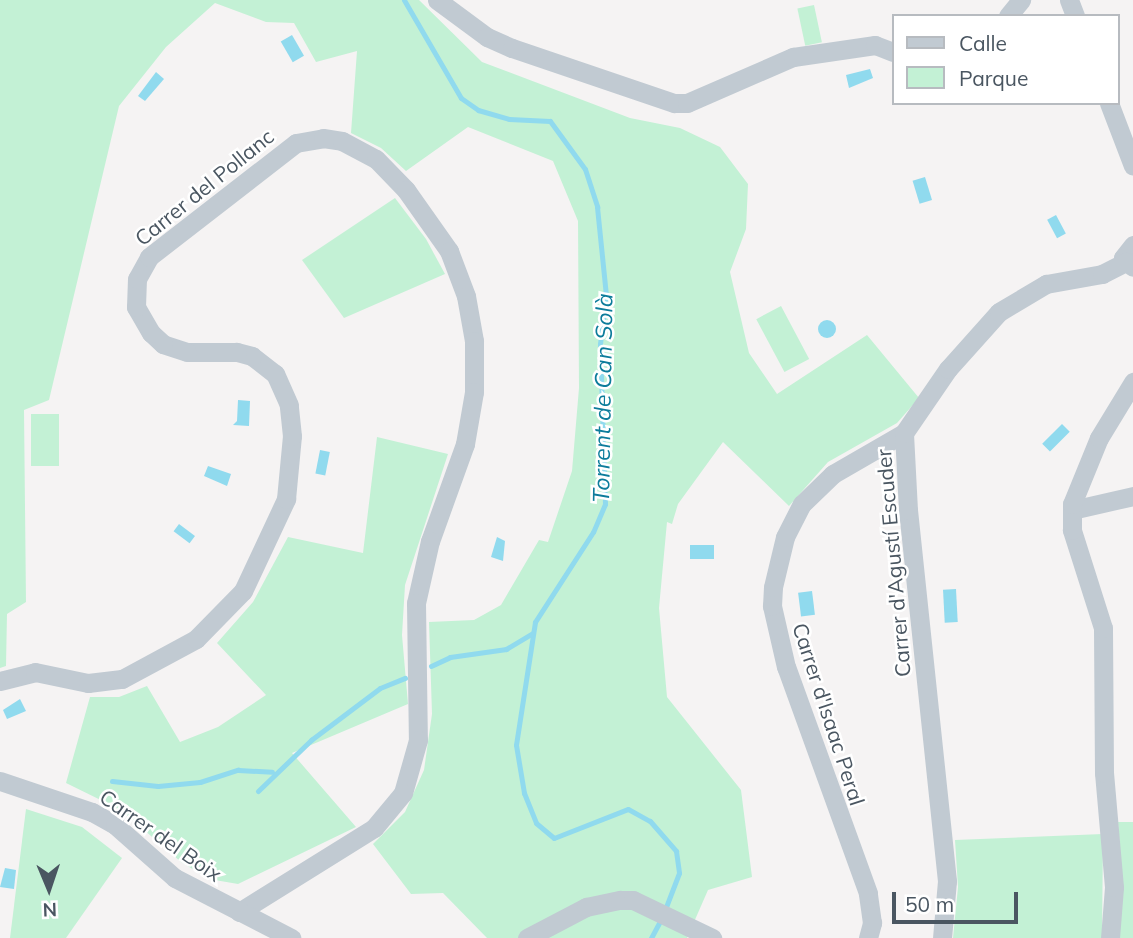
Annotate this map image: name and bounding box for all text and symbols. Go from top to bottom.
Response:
legend [892,14,1119,105]
text: Calle [959,30,1007,56]
text: Parque [959,65,1028,91]
street label: Carrer del Pollanc [130,123,278,251]
water label: Torrent de Can Solà [587,293,619,503]
street label: Carrer d'Agustí Escuder [870,448,916,678]
street label: Carrer d'Isaac Peral [788,620,870,808]
street label: Carrer del Boix [95,784,227,886]
north arrow [14,854,84,924]
scale bar [895,878,1021,922]
text: 50 m [905,891,954,917]
text: N [42,898,57,922]

